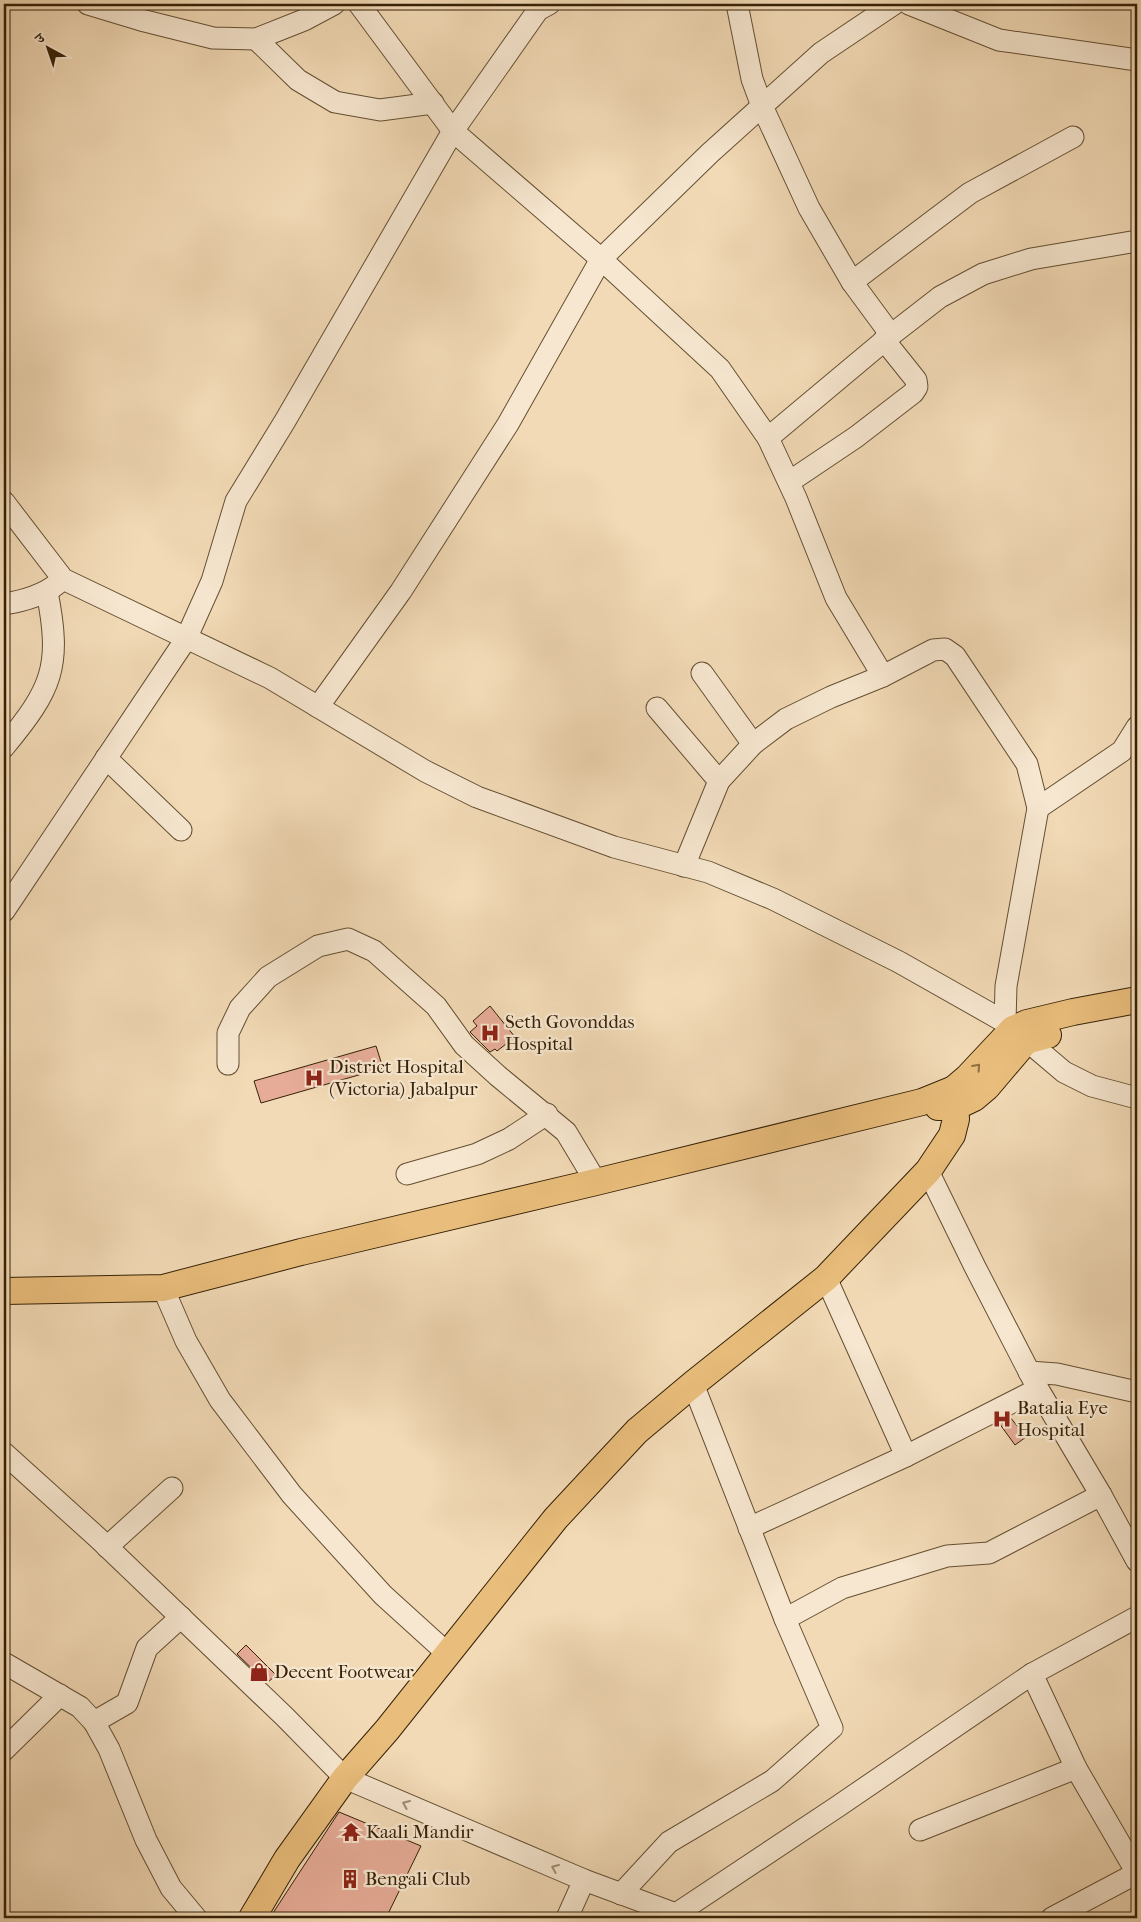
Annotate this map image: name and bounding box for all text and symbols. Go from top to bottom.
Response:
north arrow [22,22,72,72]
text: उ [31,29,49,48]
place label: Seth Govonddas Hospital [505,1011,635,1055]
hospital icon: Seth Govonddas Hospital [479,1022,501,1044]
place label: District Hospital (Victoria) Jabalpur [329,1056,479,1100]
one-way arrow [971,1064,980,1073]
hospital icon: District Hospital (Victoria) Jabalpur [303,1067,325,1089]
place label: Batalia Eye Hospital [1017,1397,1108,1441]
hospital icon: Batalia Eye Hospital [991,1408,1013,1430]
shop icon: Decent Footwear [248,1661,270,1683]
place label: Decent Footwear [274,1661,414,1683]
one-way arrow [402,1800,411,1811]
temple icon: Kaali Mandir [340,1821,362,1843]
place label: Kaali Mandir [366,1821,475,1843]
one-way arrow [551,1864,560,1875]
building icon: Bengali Club [339,1868,361,1890]
place label: Bengali Club [365,1868,470,1890]

